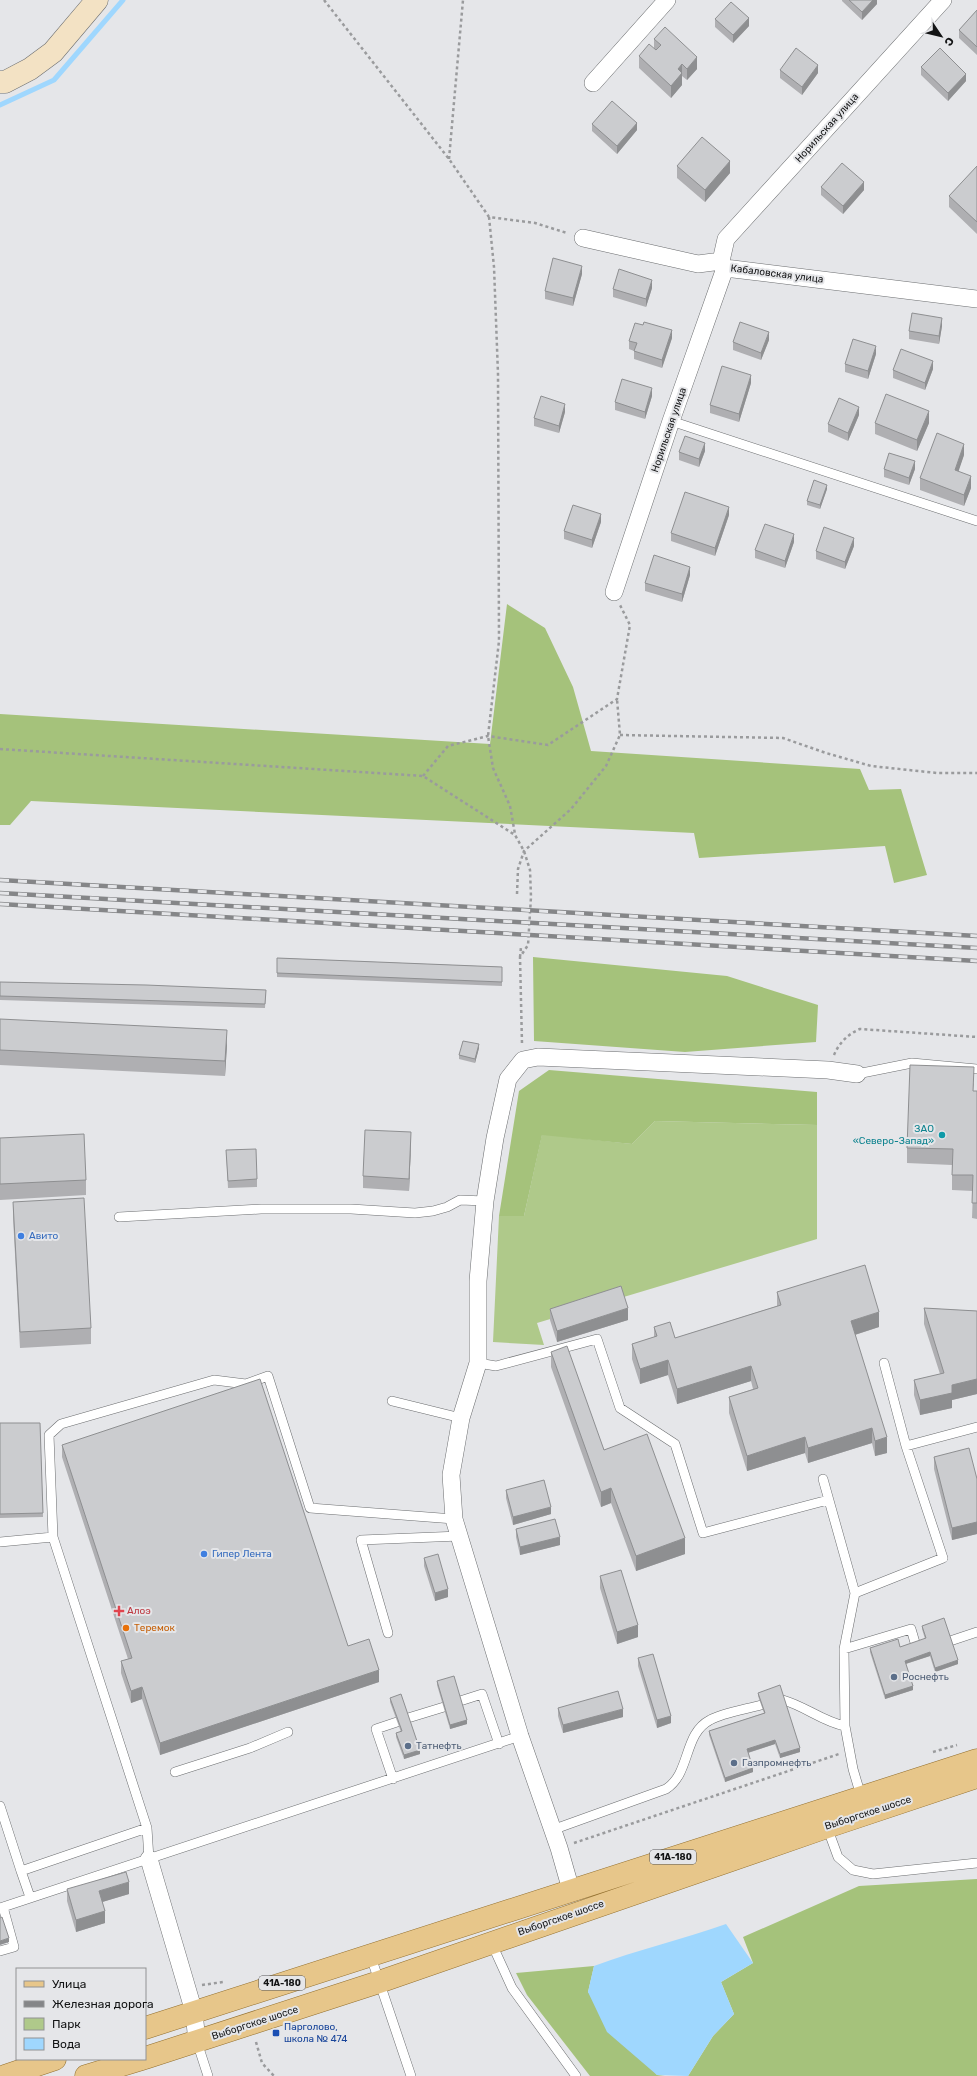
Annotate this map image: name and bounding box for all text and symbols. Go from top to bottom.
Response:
north arrow [921,16,961,56]
text: С [941,35,956,49]
street label: Норильская улица [793,91,861,165]
street label: Кабаловская улица [730,262,824,286]
street label: Норильская улица [649,386,689,474]
place label: ЗАО «Северо-Запад» [853,1123,934,1147]
marker: ЗАО «Северо-Запад» [937,1130,947,1140]
place label: Авито [29,1230,59,1242]
marker: Авито [16,1231,26,1241]
place label: Гипер Лента [212,1548,272,1560]
marker: Гипер Лента [199,1549,209,1559]
place label: Алоэ [127,1605,151,1617]
marker: Алоэ [114,1606,124,1616]
place label: Теремок [134,1622,176,1634]
marker: Теремок [121,1623,131,1633]
place label: Роснефть [902,1671,949,1683]
marker: Роснефть [889,1672,899,1682]
place label: Татнефть [416,1740,461,1752]
marker: Татнефть [403,1741,413,1751]
place label: Газпромнефть [742,1757,811,1769]
marker: Газпромнефть [729,1758,739,1768]
street label: Выборгское шоссе [823,1793,913,1833]
road number: 41А-180 [650,1850,696,1864]
street label: Выборгское шоссе [516,1898,606,1938]
legend [16,1968,146,2060]
road number: 41А-180 [259,1976,305,1990]
text: Улица [52,1977,86,1991]
text: Железная дорога [52,1997,154,2011]
street label: Выборгское шоссе [210,2003,300,2043]
text: Парк [52,2017,81,2031]
place label: Парголово, школа № 474 [284,2021,347,2045]
marker: Парголово, школа № 474 [271,2028,281,2038]
text: Вода [52,2037,81,2051]

